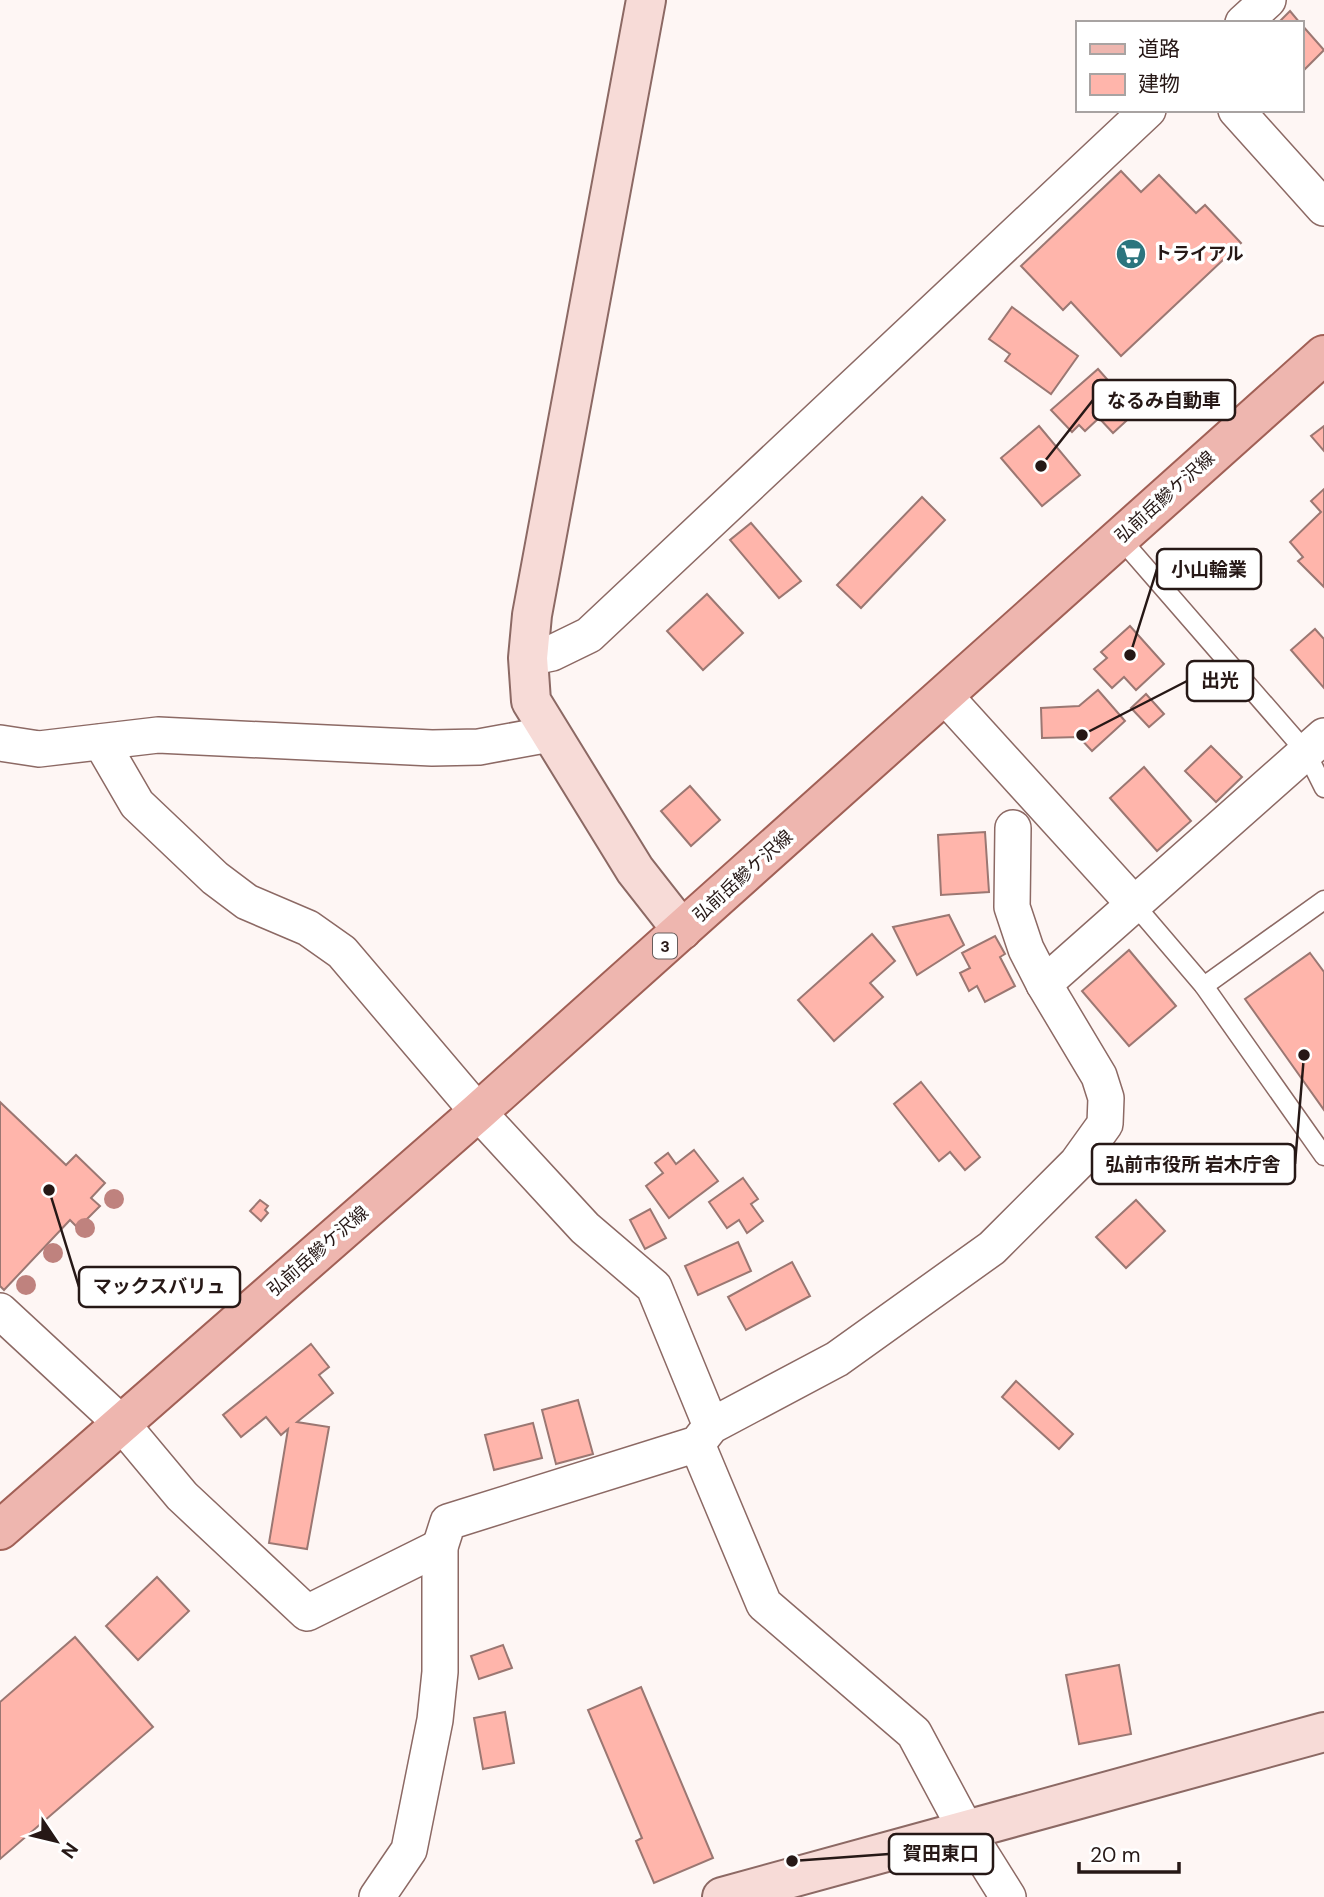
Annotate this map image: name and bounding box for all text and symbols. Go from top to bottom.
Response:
legend [1076,21,1303,112]
text: 道路 [1138,35,1180,63]
text: 建物 [1138,70,1180,98]
supermarket icon: トライアル [1114,237,1148,271]
place label: トライアル [1154,242,1244,266]
callout: なるみ自動車 [1093,380,1235,420]
text: なるみ自動車 [1107,388,1221,413]
street label: 弘前岳鰺ケ沢線 [1110,446,1220,548]
callout: 小山輪業 [1157,549,1261,589]
text: 小山輪業 [1171,557,1247,582]
callout: 出光 [1187,661,1253,701]
text: 出光 [1201,668,1239,693]
street label: 弘前岳鰺ケ沢線 [688,825,798,927]
road number: 3 [653,934,677,958]
callout: 弘前市役所 岩木庁舎 [1092,1144,1295,1184]
text: 弘前市役所 岩木庁舎 [1105,1152,1281,1177]
street label: 弘前岳鰺ケ沢線 [263,1201,373,1301]
callout: マックスバリュ [79,1267,240,1307]
text: マックスバリュ [93,1274,225,1299]
north arrow [21,1806,91,1876]
scale bar [1079,1830,1179,1874]
callout: 賀田東口 [889,1834,993,1874]
text: N [55,1838,84,1863]
text: 賀田東口 [903,1841,979,1866]
text: 20 m [1090,1841,1141,1869]

